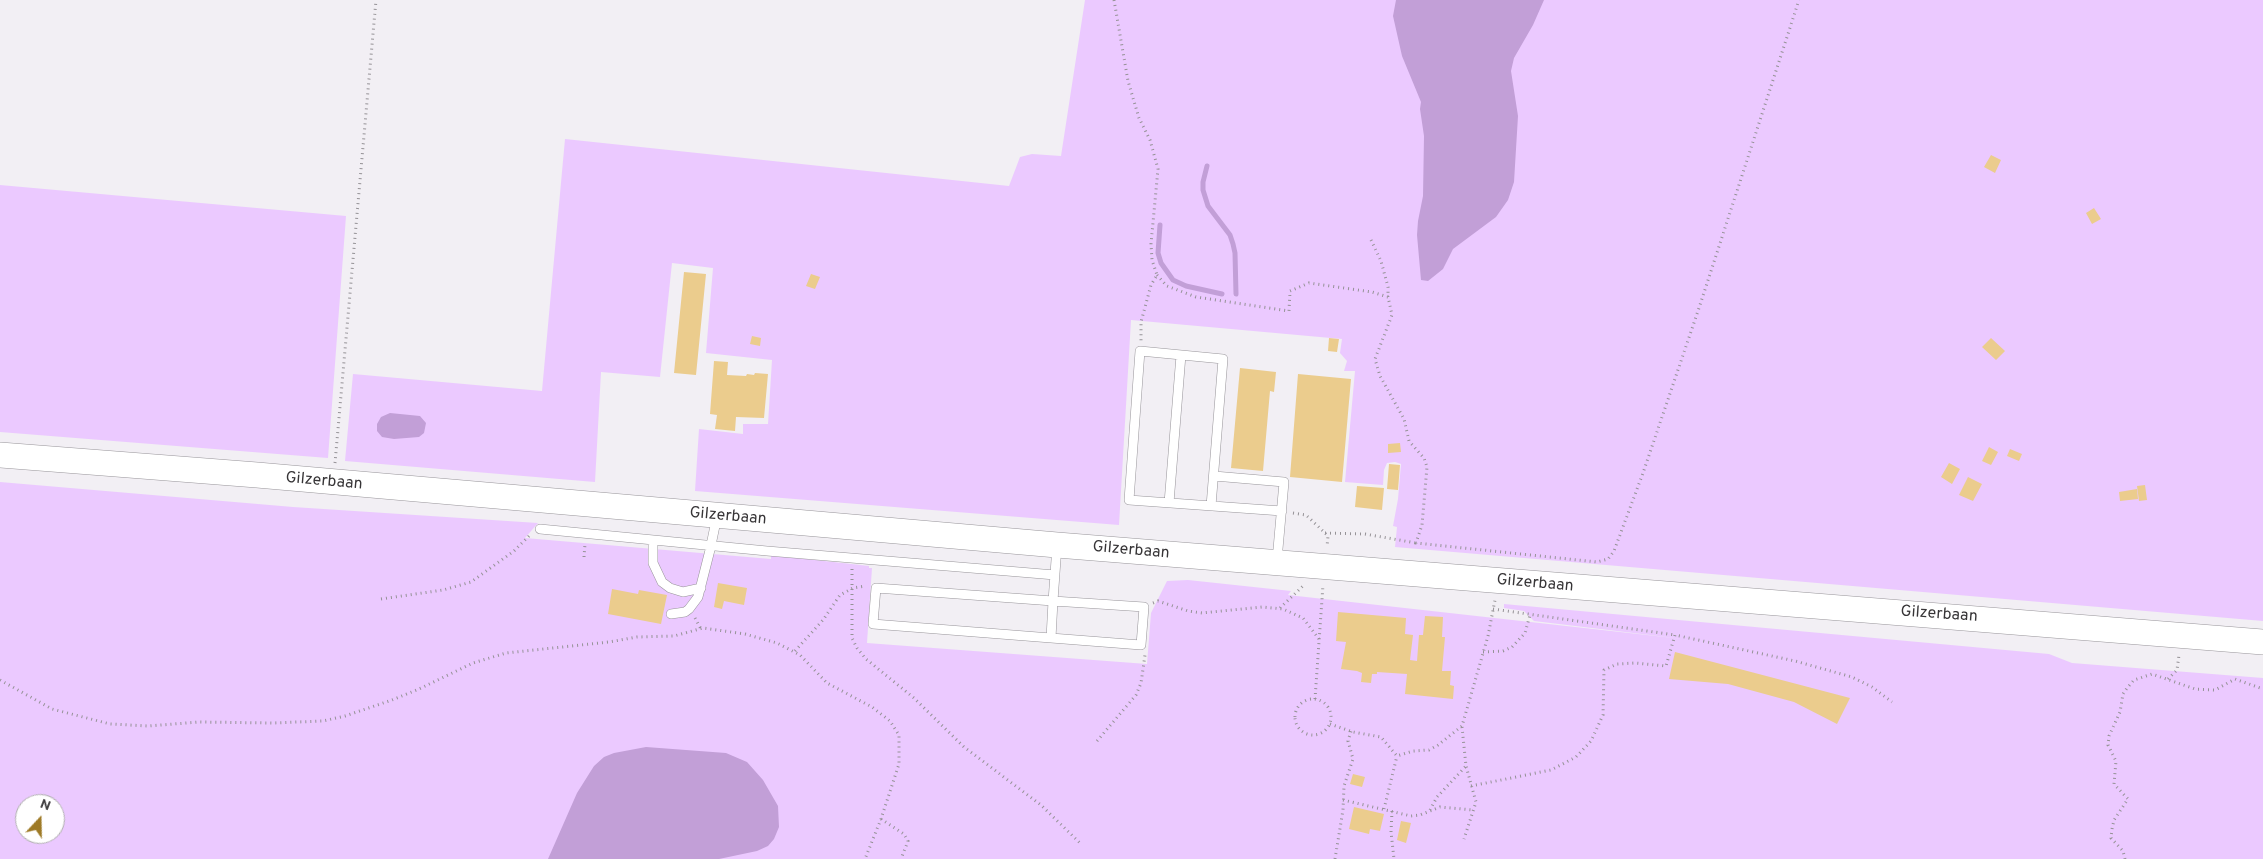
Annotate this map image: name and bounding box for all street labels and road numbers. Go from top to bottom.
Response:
street label: Gilzerbaan [285,469,363,495]
street label: Gilzerbaan [689,504,767,530]
street label: Gilzerbaan [1092,538,1170,564]
street label: Gilzerbaan [1496,571,1574,597]
street label: Gilzerbaan [1900,603,1978,627]

